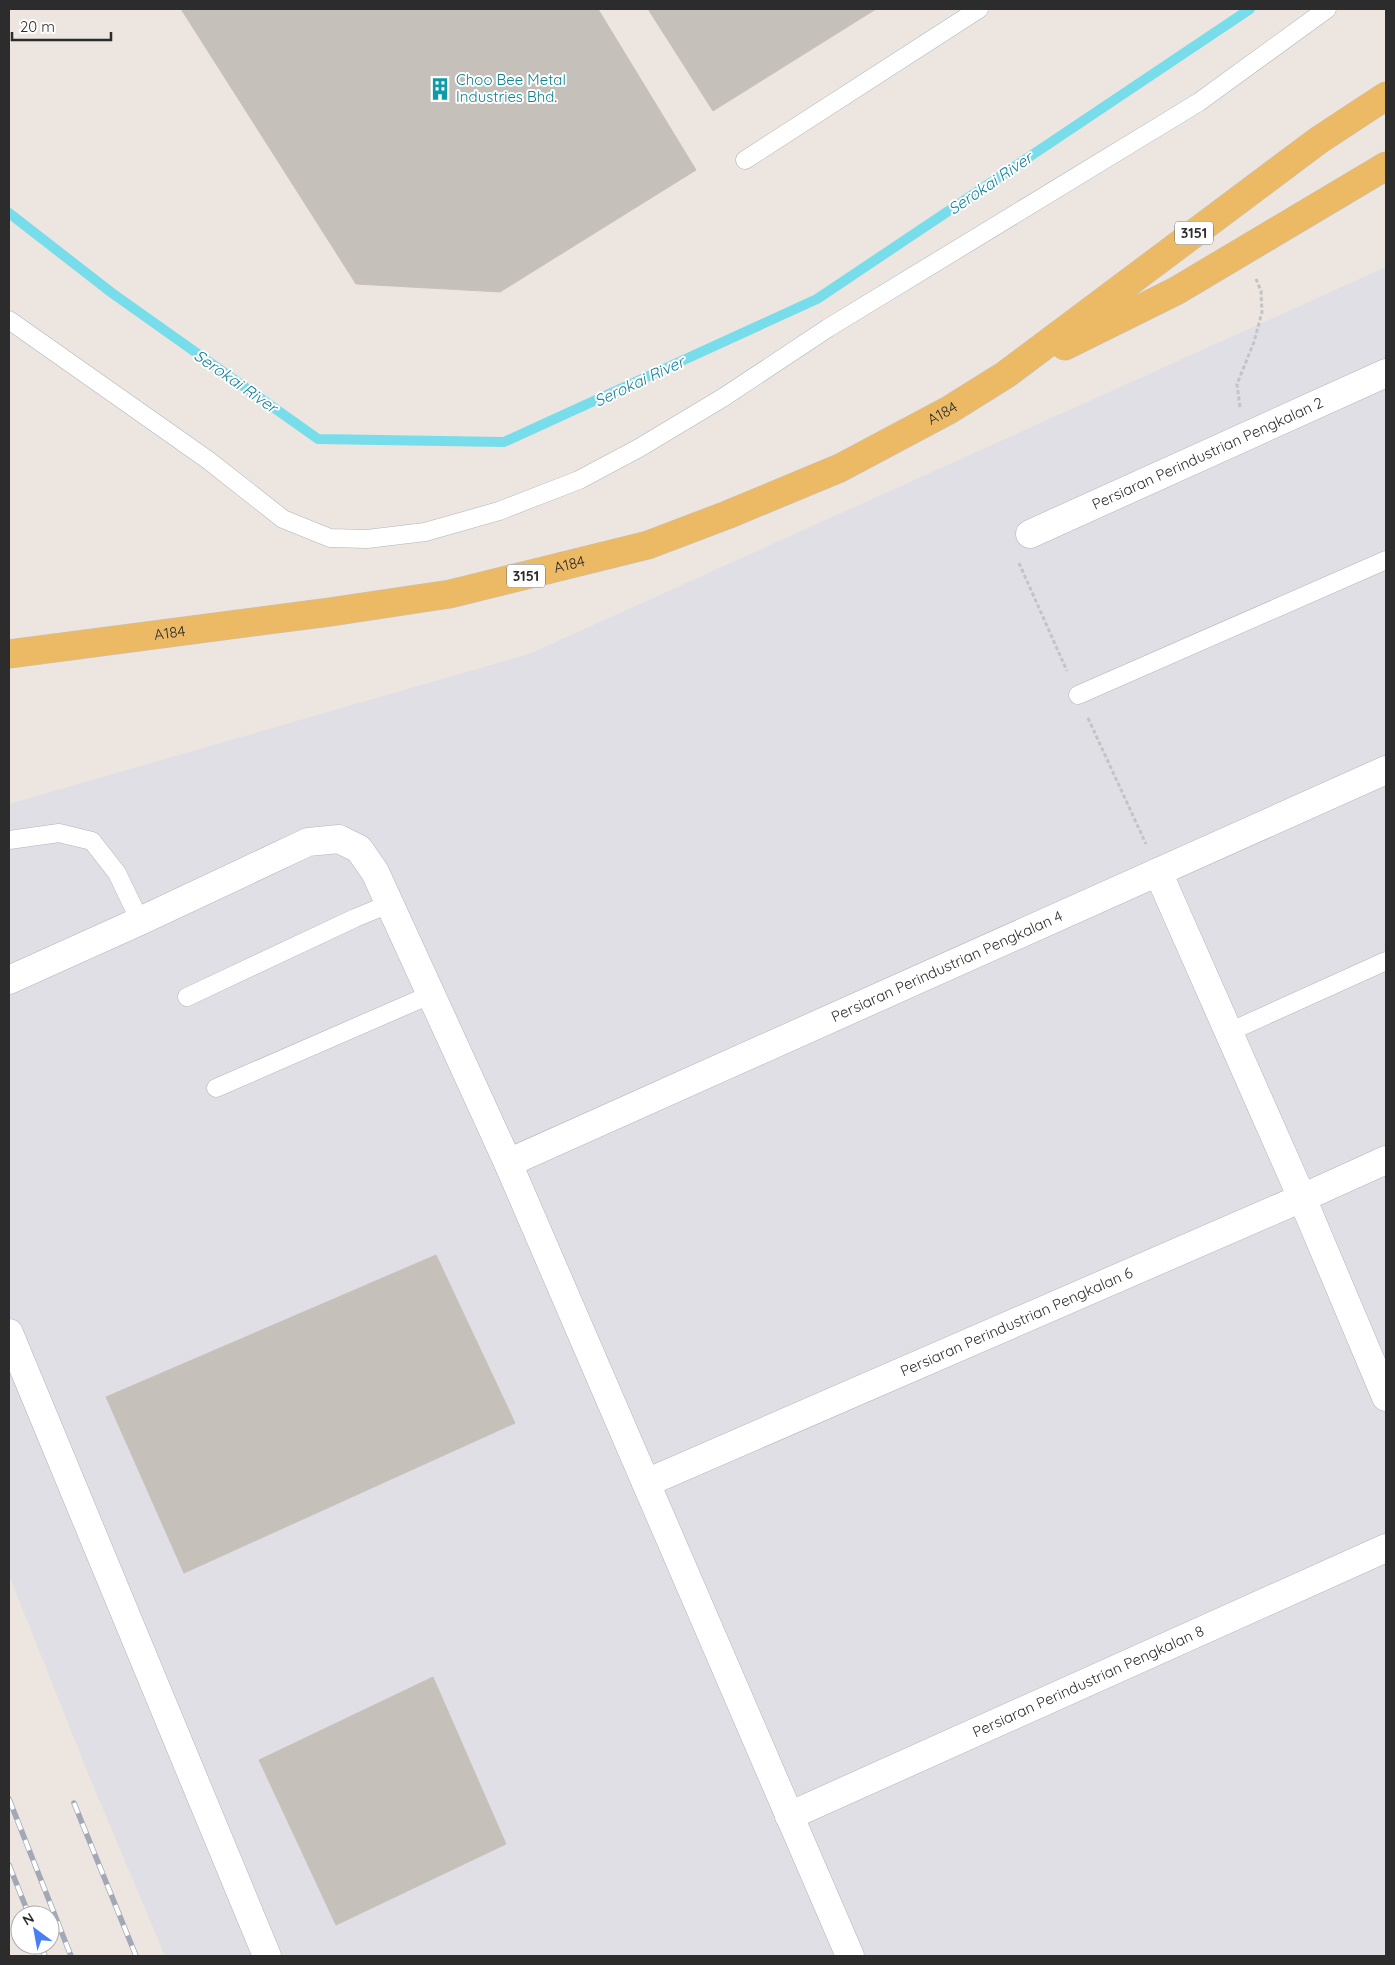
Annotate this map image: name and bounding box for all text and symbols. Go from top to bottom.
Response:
scale bar [12,10,111,42]
text: 20 m [20,17,55,36]
place label: Choo Bee Metal Industries Bhd. [456,70,566,106]
building icon: Choo Bee Metal Industries Bhd. [427,76,453,102]
water label: Serokai River [944,147,1037,218]
road number: 3151 [1175,222,1213,244]
water label: Serokai River [190,345,283,418]
water label: Serokai River [591,351,689,411]
street label: Persiaran Perindustrian Pengkalan 2 [1089,393,1326,514]
street label: A184 [924,397,961,429]
street label: A184 [552,551,587,577]
road number: 3151 [507,564,545,588]
street label: A184 [153,621,186,644]
street label: Persiaran Perindustrian Pengkalan 4 [828,906,1066,1026]
street label: Persiaran Perindustrian Pengkalan 6 [897,1263,1135,1380]
street label: Persiaran Perindustrian Pengkalan 8 [969,1621,1207,1741]
north arrow [10,1905,60,1955]
text: N [19,1909,37,1929]

